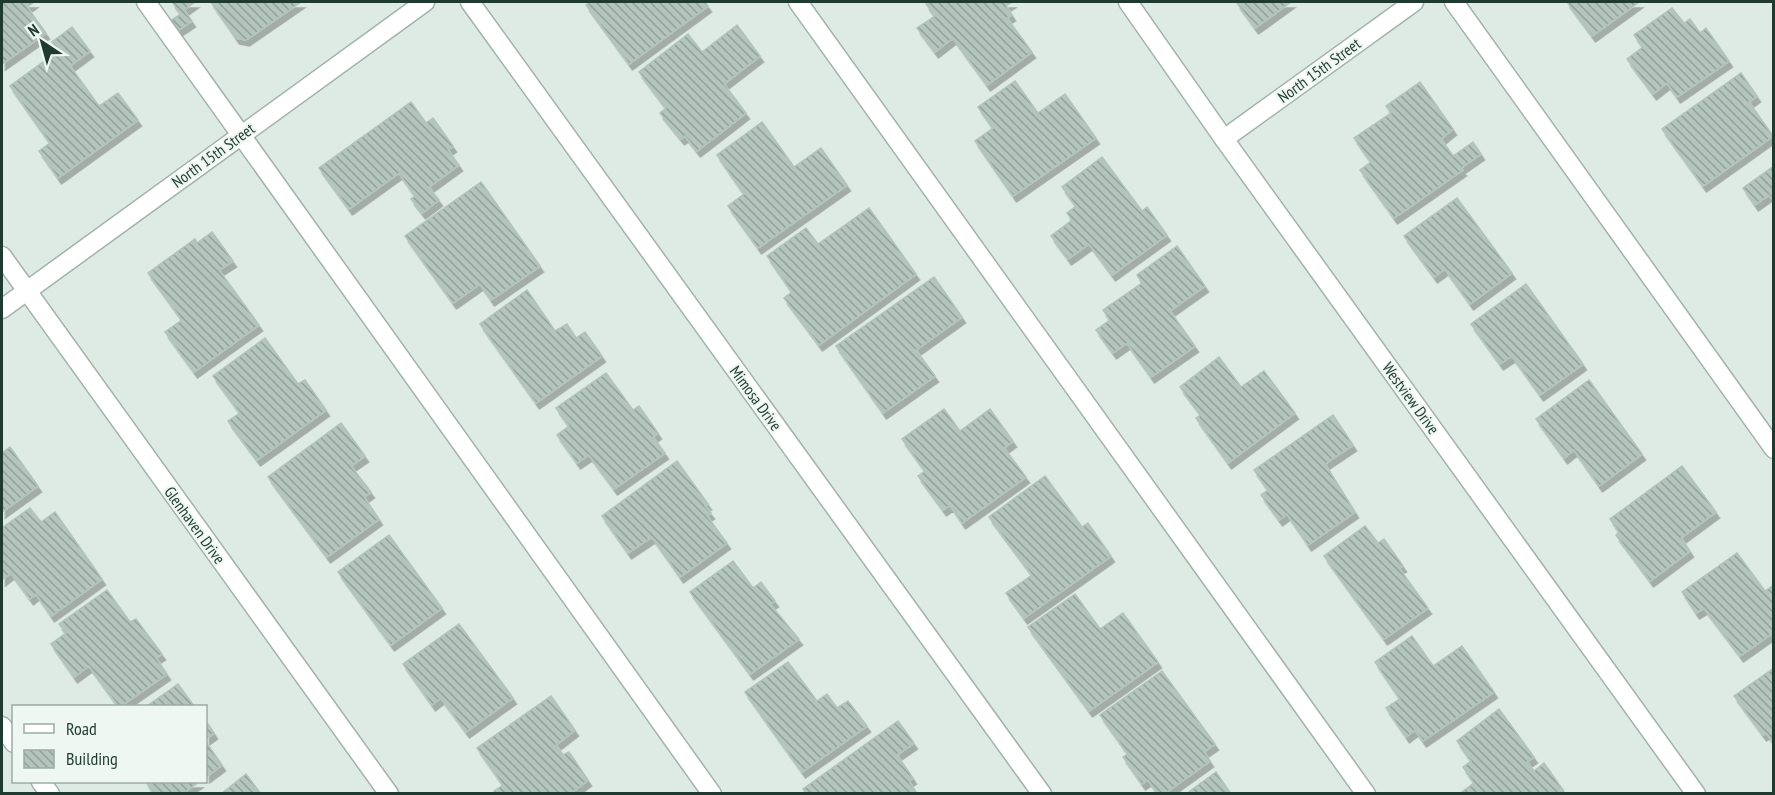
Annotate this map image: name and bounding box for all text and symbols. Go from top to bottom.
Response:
north arrow [12,12,72,72]
text: N [24,19,43,40]
street label: North 15th Street [1274,33,1365,107]
street label: North 15th Street [168,118,259,192]
street label: Westview Drive [1378,358,1444,438]
street label: Mimosa Drive [726,362,786,434]
street label: Glenhaven Drive [160,482,230,568]
legend [12,705,207,783]
text: Road [66,717,97,740]
text: Building [66,747,118,770]

